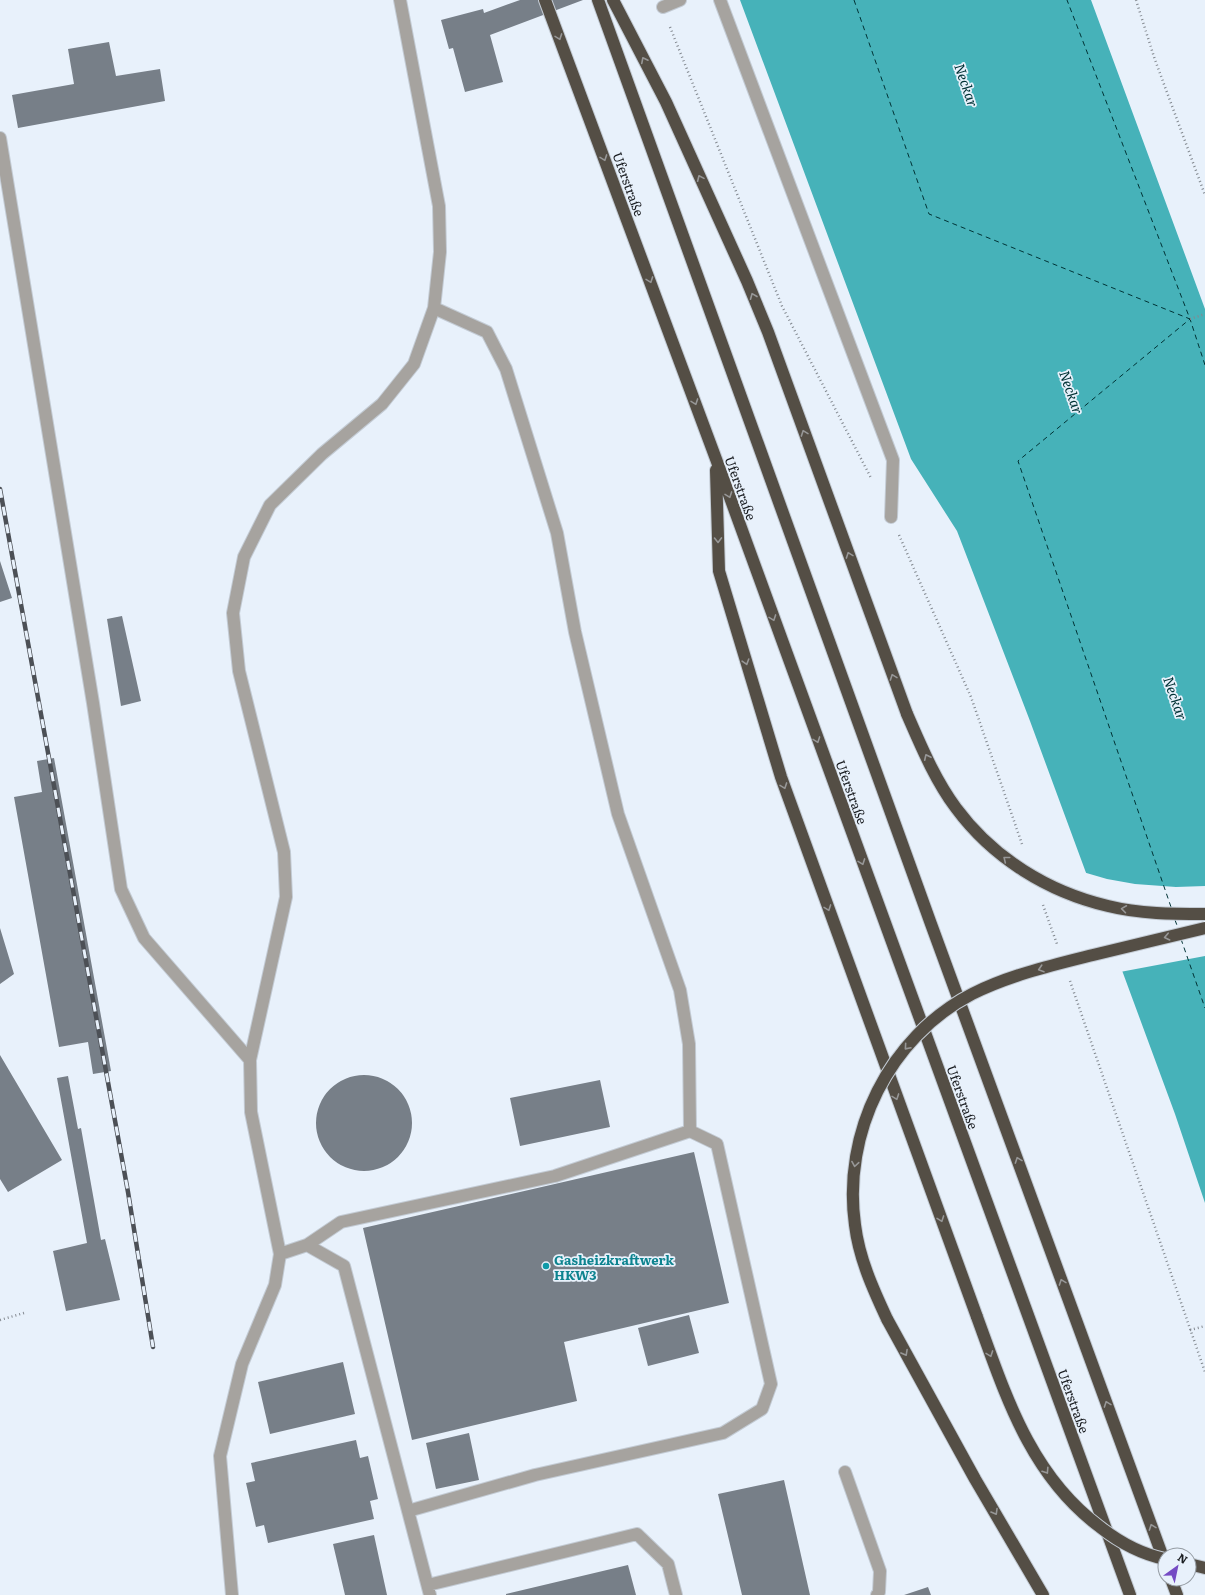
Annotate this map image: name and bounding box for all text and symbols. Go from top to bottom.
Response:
one-way arrow [554,33,563,40]
one-way arrow [642,57,649,64]
water label: Neckar [950,61,984,110]
street label: Uferstraße [609,149,649,219]
one-way arrow [600,155,608,162]
one-way arrow [697,174,705,182]
one-way arrow [645,277,653,284]
one-way arrow [750,293,758,301]
water label: Neckar [1055,368,1089,417]
one-way arrow [690,399,699,406]
one-way arrow [801,430,809,437]
street label: Uferstraße [721,453,761,523]
one-way arrow [724,492,733,499]
one-way arrow [714,537,722,543]
one-way arrow [845,552,853,559]
one-way arrow [768,614,777,621]
one-way arrow [741,658,750,665]
one-way arrow [889,674,897,681]
water label: Neckar [1159,674,1193,723]
one-way arrow [813,736,821,743]
one-way arrow [924,754,932,762]
street label: Uferstraße [832,757,872,827]
one-way arrow [780,783,788,790]
one-way arrow [1003,856,1011,863]
one-way arrow [858,858,866,865]
one-way arrow [823,905,832,912]
one-way arrow [1121,905,1127,914]
one-way arrow [1164,933,1170,941]
one-way arrow [1038,964,1045,972]
one-way arrow [904,1042,911,1050]
street label: Uferstraße [943,1062,983,1132]
one-way arrow [892,1093,900,1100]
one-way arrow [1014,1157,1022,1164]
one-way arrow [851,1161,860,1167]
one-way arrow [936,1215,945,1222]
place label: Gasheizkraftwerk HKW3 [554,1250,674,1284]
marker: Gasheizkraftwerk HKW3 [541,1261,551,1271]
one-way arrow [1059,1279,1067,1286]
one-way arrow [901,1349,908,1356]
one-way arrow [986,1350,994,1357]
street label: Uferstraße [1054,1366,1094,1436]
one-way arrow [1103,1401,1112,1408]
one-way arrow [1041,1467,1048,1474]
one-way arrow [990,1508,997,1515]
one-way arrow [1148,1523,1156,1530]
north arrow [1157,1547,1197,1587]
text: N [1175,1549,1191,1567]

